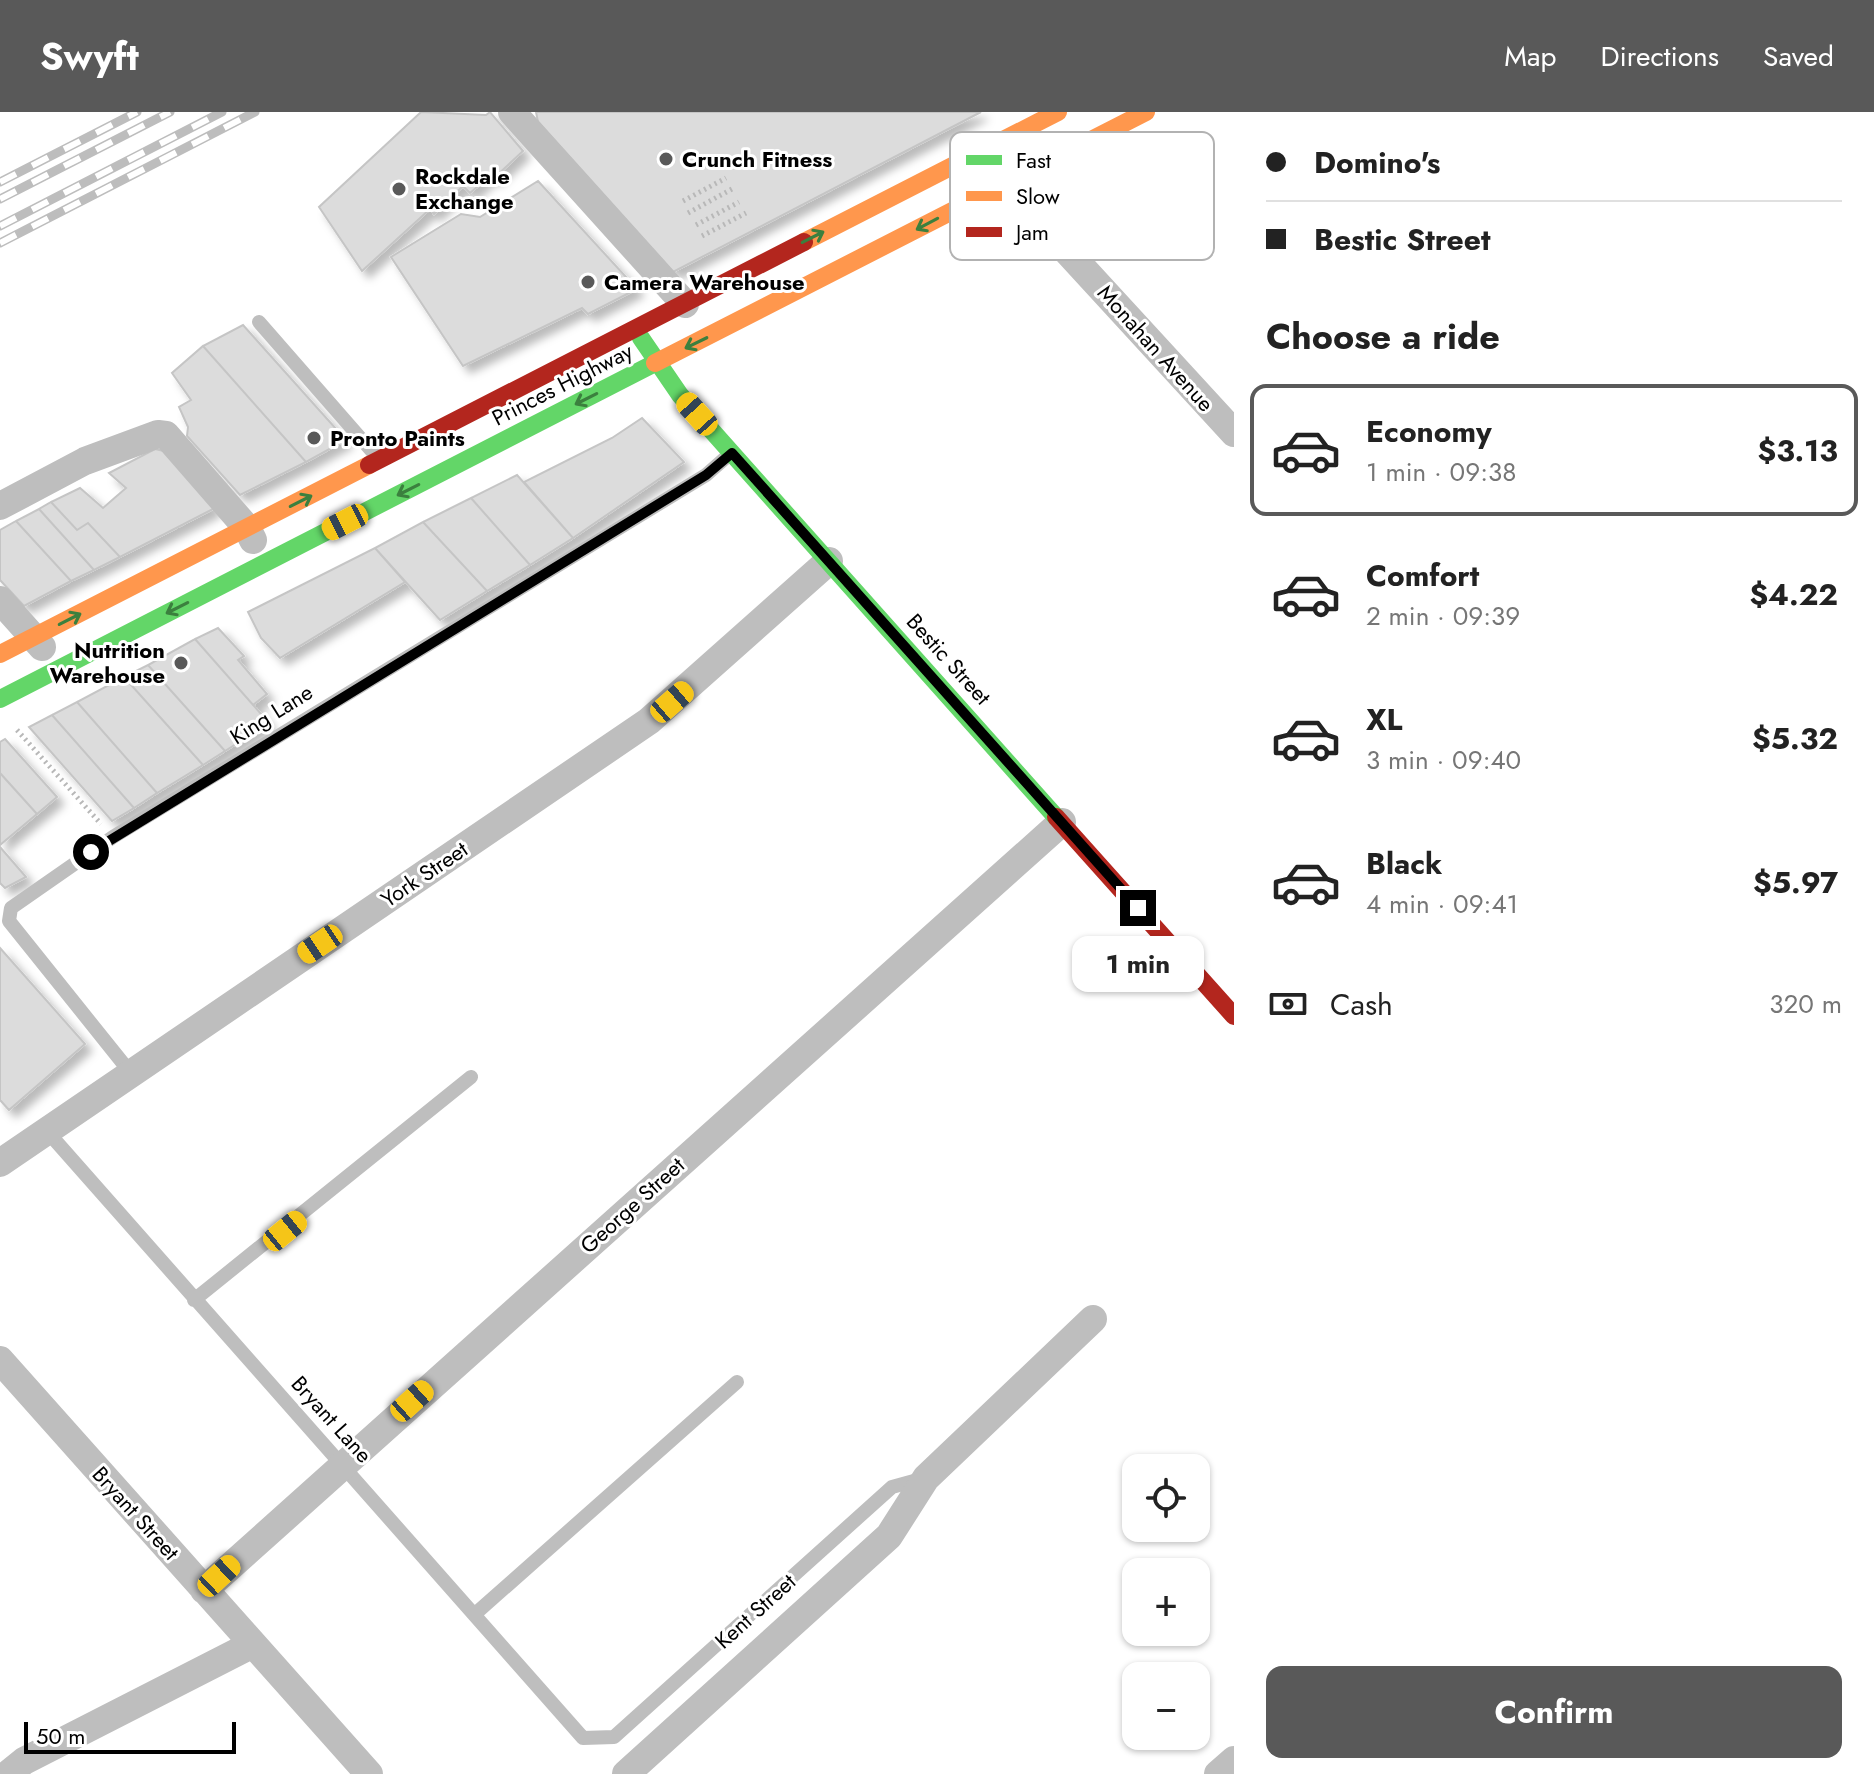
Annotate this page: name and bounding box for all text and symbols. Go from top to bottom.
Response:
text: Swyft [40,29,139,84]
text: Map [1504,36,1556,77]
text: Directions [1600,36,1719,77]
text: Saved [1763,36,1834,77]
legend [950,132,1214,260]
text: Domino's [1314,141,1441,184]
place label: Crunch Fitness [682,143,832,175]
text: Fast [1016,144,1052,176]
marker: Crunch Fitness [657,150,675,168]
place label: Rockdale Exchange [415,160,514,217]
marker: Rockdale Exchange [390,180,408,198]
text: Slow [1016,180,1060,212]
one-way arrow [916,216,940,232]
text: Jam [1013,216,1049,248]
text: Bestic Street [1314,218,1491,261]
one-way arrow [800,229,824,244]
place label: Camera Warehouse [604,266,805,298]
marker: Camera Warehouse [579,273,597,291]
street label: Monahan Avenue [1090,278,1222,418]
text: Choose a ride [1266,310,1500,362]
street label: Princes Highway [486,335,638,433]
one-way arrow [685,336,709,351]
car [672,388,722,440]
one-way arrow [575,391,599,407]
text: Economy [1366,410,1492,453]
icon: car [1270,414,1342,486]
place label: Pronto Paints [330,422,465,454]
marker: Pronto Paints [305,429,323,447]
text: $3.13 [1758,429,1838,472]
text: 1 min · 09:38 [1366,453,1516,491]
one-way arrow [397,483,421,498]
one-way arrow [289,492,313,508]
car [318,500,372,544]
text: Comfort [1366,554,1479,597]
icon: car [1270,558,1342,630]
text: $4.22 [1749,573,1838,616]
text: 2 min · 09:39 [1366,597,1520,635]
one-way arrow [166,601,189,617]
street label: Bestic Street [899,606,999,712]
one-way arrow [57,611,81,626]
place label: Nutrition Warehouse [50,634,165,691]
marker: Nutrition Warehouse [172,654,190,672]
street label: King Lane [223,676,319,752]
car [646,677,698,727]
text: XL [1366,698,1402,741]
icon: car [1270,702,1342,774]
text: $5.32 [1752,717,1838,760]
text: 3 min · 09:40 [1366,741,1521,779]
street label: York Street [374,833,474,915]
route start [73,834,109,870]
text: Black [1366,842,1442,885]
icon: car [1270,846,1342,918]
text: $5.97 [1753,861,1838,904]
text: 4 min · 09:41 [1366,885,1518,923]
route end [1120,890,1156,926]
car [293,921,347,967]
callout: 1 min [1072,936,1204,992]
text: 1 min [1106,945,1170,983]
icon: cash [1266,982,1310,1026]
text: Cash [1330,983,1393,1026]
text: 320 m [1769,985,1842,1023]
street label: George Street [573,1149,692,1261]
car [259,1207,311,1255]
street label: Bryant Lane [284,1368,380,1470]
car [386,1376,438,1426]
map controls [1122,1454,1210,1750]
button: locate [1122,1454,1210,1542]
street label: Bryant Street [85,1459,187,1568]
car [193,1551,245,1601]
button: + [1122,1558,1210,1646]
street label: Kent Street [707,1566,803,1656]
button: − [1122,1662,1210,1750]
button: Confirm [1266,1666,1842,1758]
scale bar [24,1718,236,1754]
text: 50 m [36,1720,85,1752]

